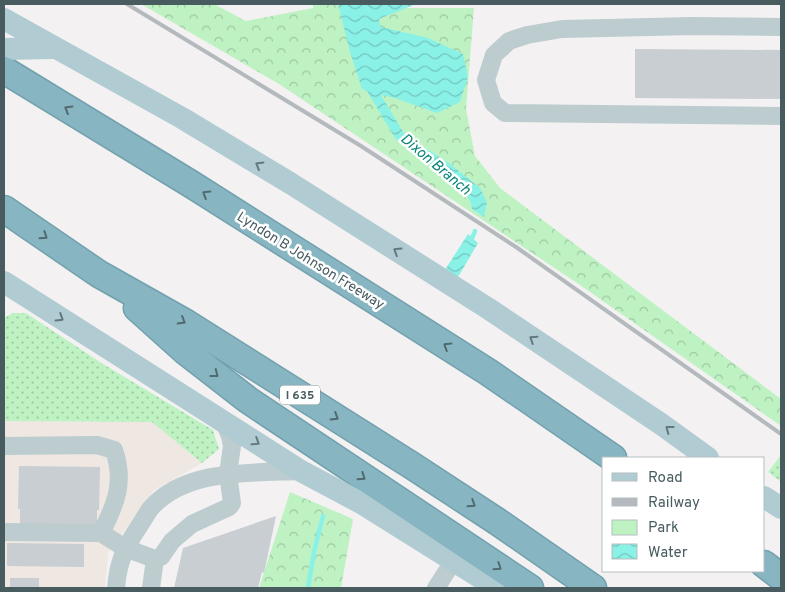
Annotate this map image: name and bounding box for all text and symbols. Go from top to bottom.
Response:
one-way arrow [64,106,73,115]
water label: Dixon Branch [396,130,474,200]
one-way arrow [256,161,265,171]
one-way arrow [203,191,212,200]
street label: Lyndon B Johnson Freeway [233,209,387,314]
one-way arrow [38,230,48,239]
one-way arrow [394,247,403,257]
one-way arrow [54,311,63,321]
one-way arrow [177,315,186,325]
one-way arrow [530,336,539,345]
one-way arrow [444,343,453,353]
one-way arrow [209,369,218,377]
road number: I 635 [280,386,320,404]
one-way arrow [329,410,338,420]
one-way arrow [665,426,675,435]
one-way arrow [251,435,260,445]
legend [602,457,765,572]
text: Road [648,469,683,488]
one-way arrow [357,471,366,480]
text: Railway [648,494,700,513]
one-way arrow [466,498,475,508]
text: Park [648,519,679,538]
text: Water [648,544,688,563]
one-way arrow [492,561,502,570]

